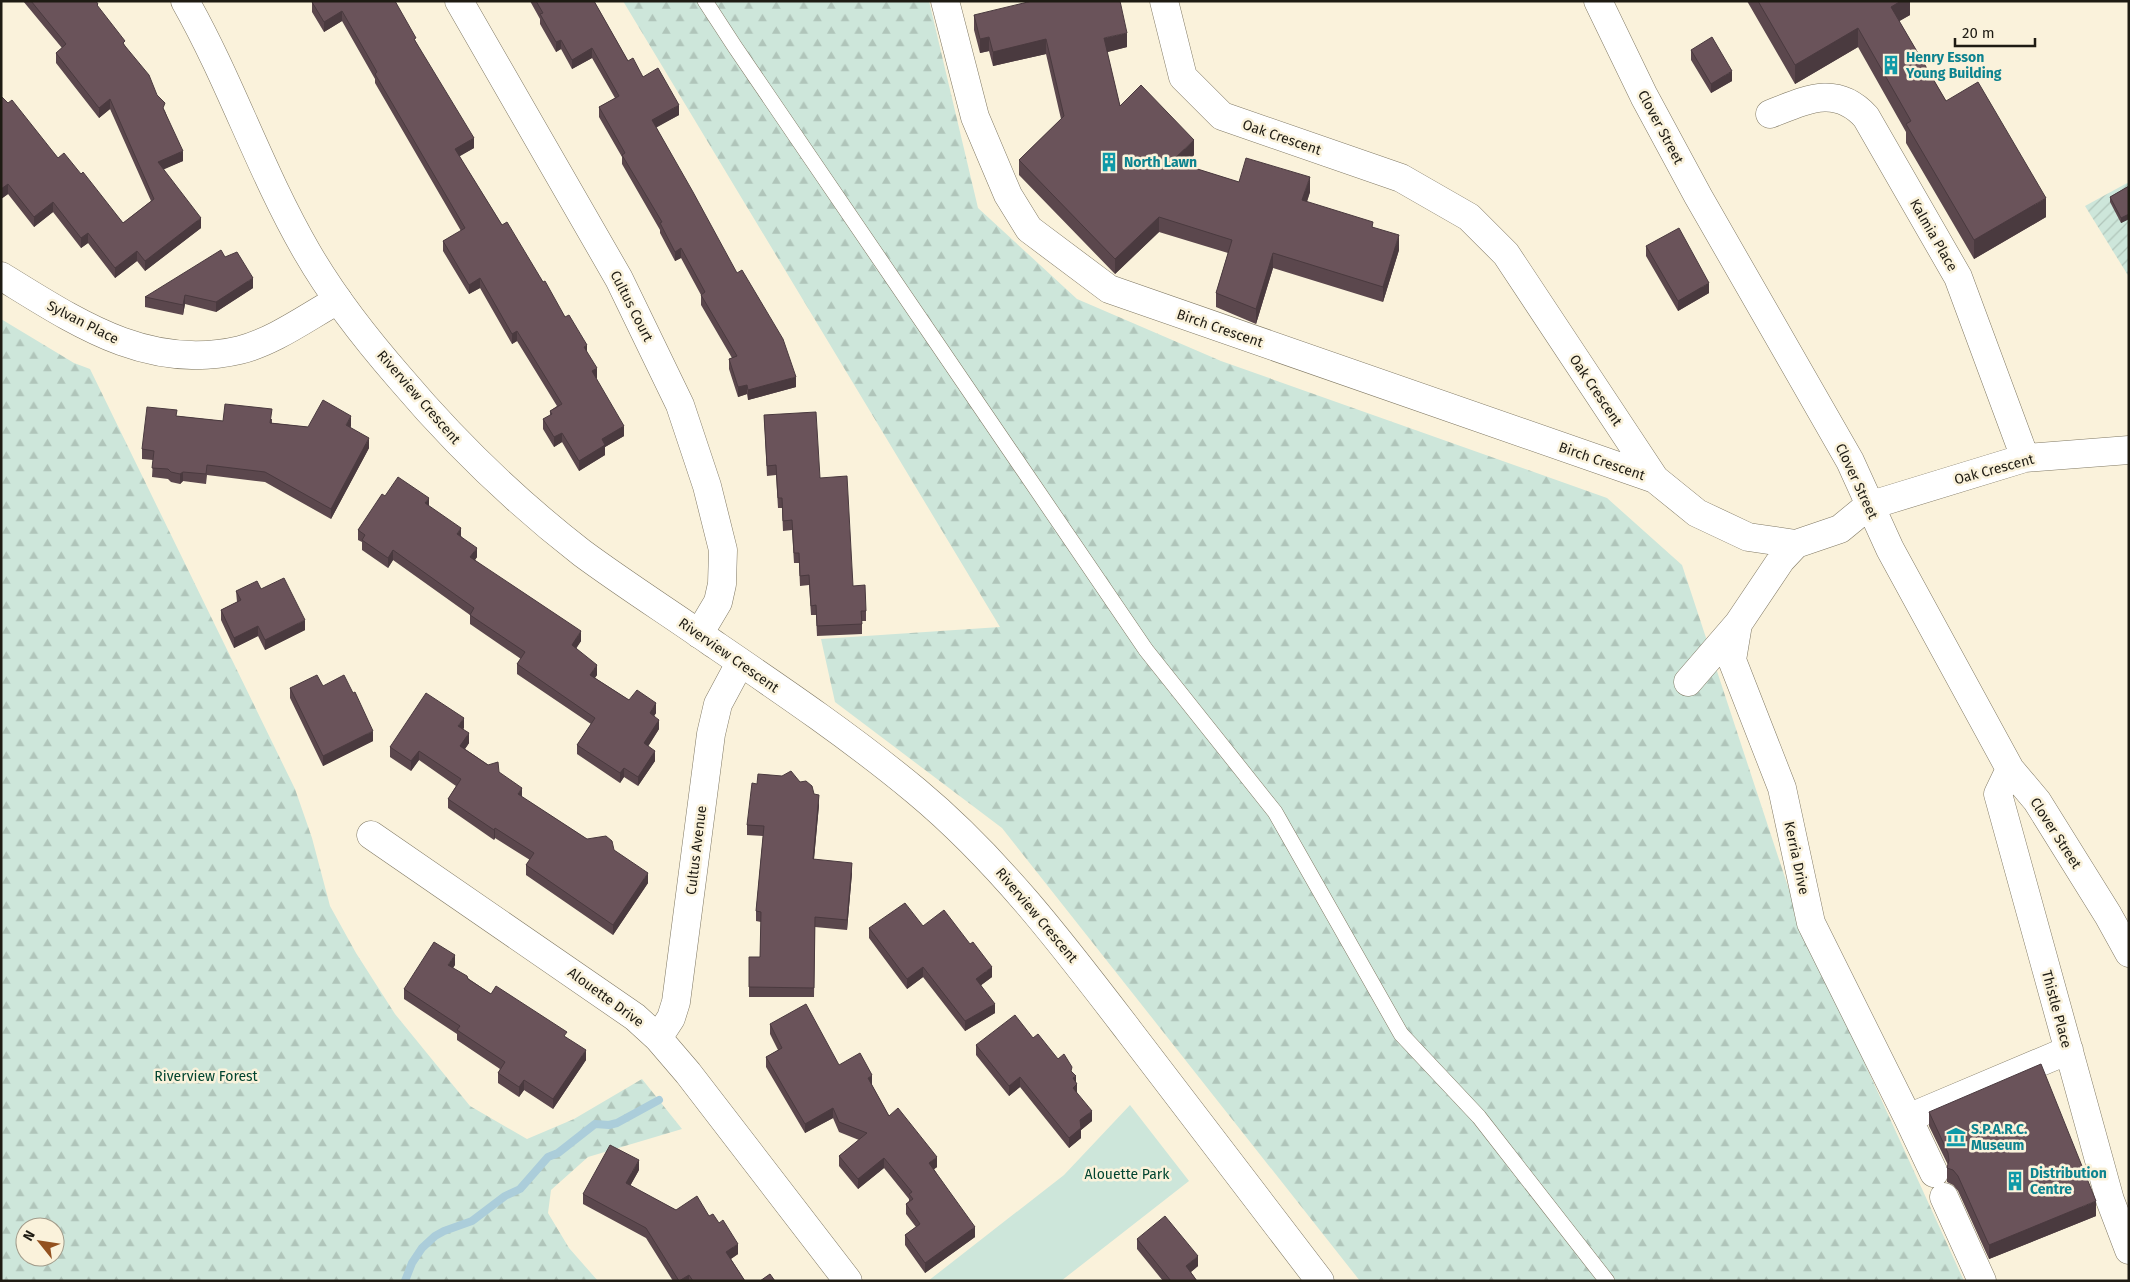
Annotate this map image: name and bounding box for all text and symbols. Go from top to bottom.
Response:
scale bar [1955,15,2035,47]
text: 20 m [1962,24,1995,42]
place label: Henry Esson Young Building [1905,49,2002,82]
building icon: Henry Esson Young Building [1880,54,1902,76]
street label: Clover Street [1634,87,1688,168]
street label: Oak Crescent [1240,116,1324,159]
building icon: North Lawn [1098,151,1120,173]
place label: North Lawn [1124,154,1197,171]
street label: Kalmia Place [1906,196,1961,274]
street label: Cultus Court [606,268,657,346]
street label: Sylvan Place [44,297,121,348]
street label: Birch Crescent [1174,306,1266,351]
street label: Riverview Crescent [373,347,465,448]
street label: Oak Crescent [1566,351,1626,430]
street label: Birch Crescent [1556,439,1648,484]
street label: Clover Street [1832,441,1882,523]
street label: Oak Crescent [1952,450,2037,488]
street label: Riverview Crescent [675,614,783,697]
street label: Clover Street [2026,794,2085,873]
street label: Cultus Avenue [683,804,710,896]
street label: Kerria Drive [1780,820,1813,896]
street label: Riverview Crescent [992,864,1082,967]
street label: Alouette Drive [564,964,647,1031]
street label: Thistle Place [2038,968,2075,1050]
park label: Riverview Forest [154,1068,259,1085]
place label: S.P.A.R.C. Museum [1971,1121,2027,1154]
museum icon: S.P.A.R.C. Museum [1945,1126,1967,1148]
place label: Distribution Centre [2030,1165,2107,1198]
park label: Alouette Park [1085,1166,1170,1183]
building icon: Distribution Centre [2004,1170,2026,1192]
north arrow [15,1217,65,1267]
text: N [19,1227,39,1244]

